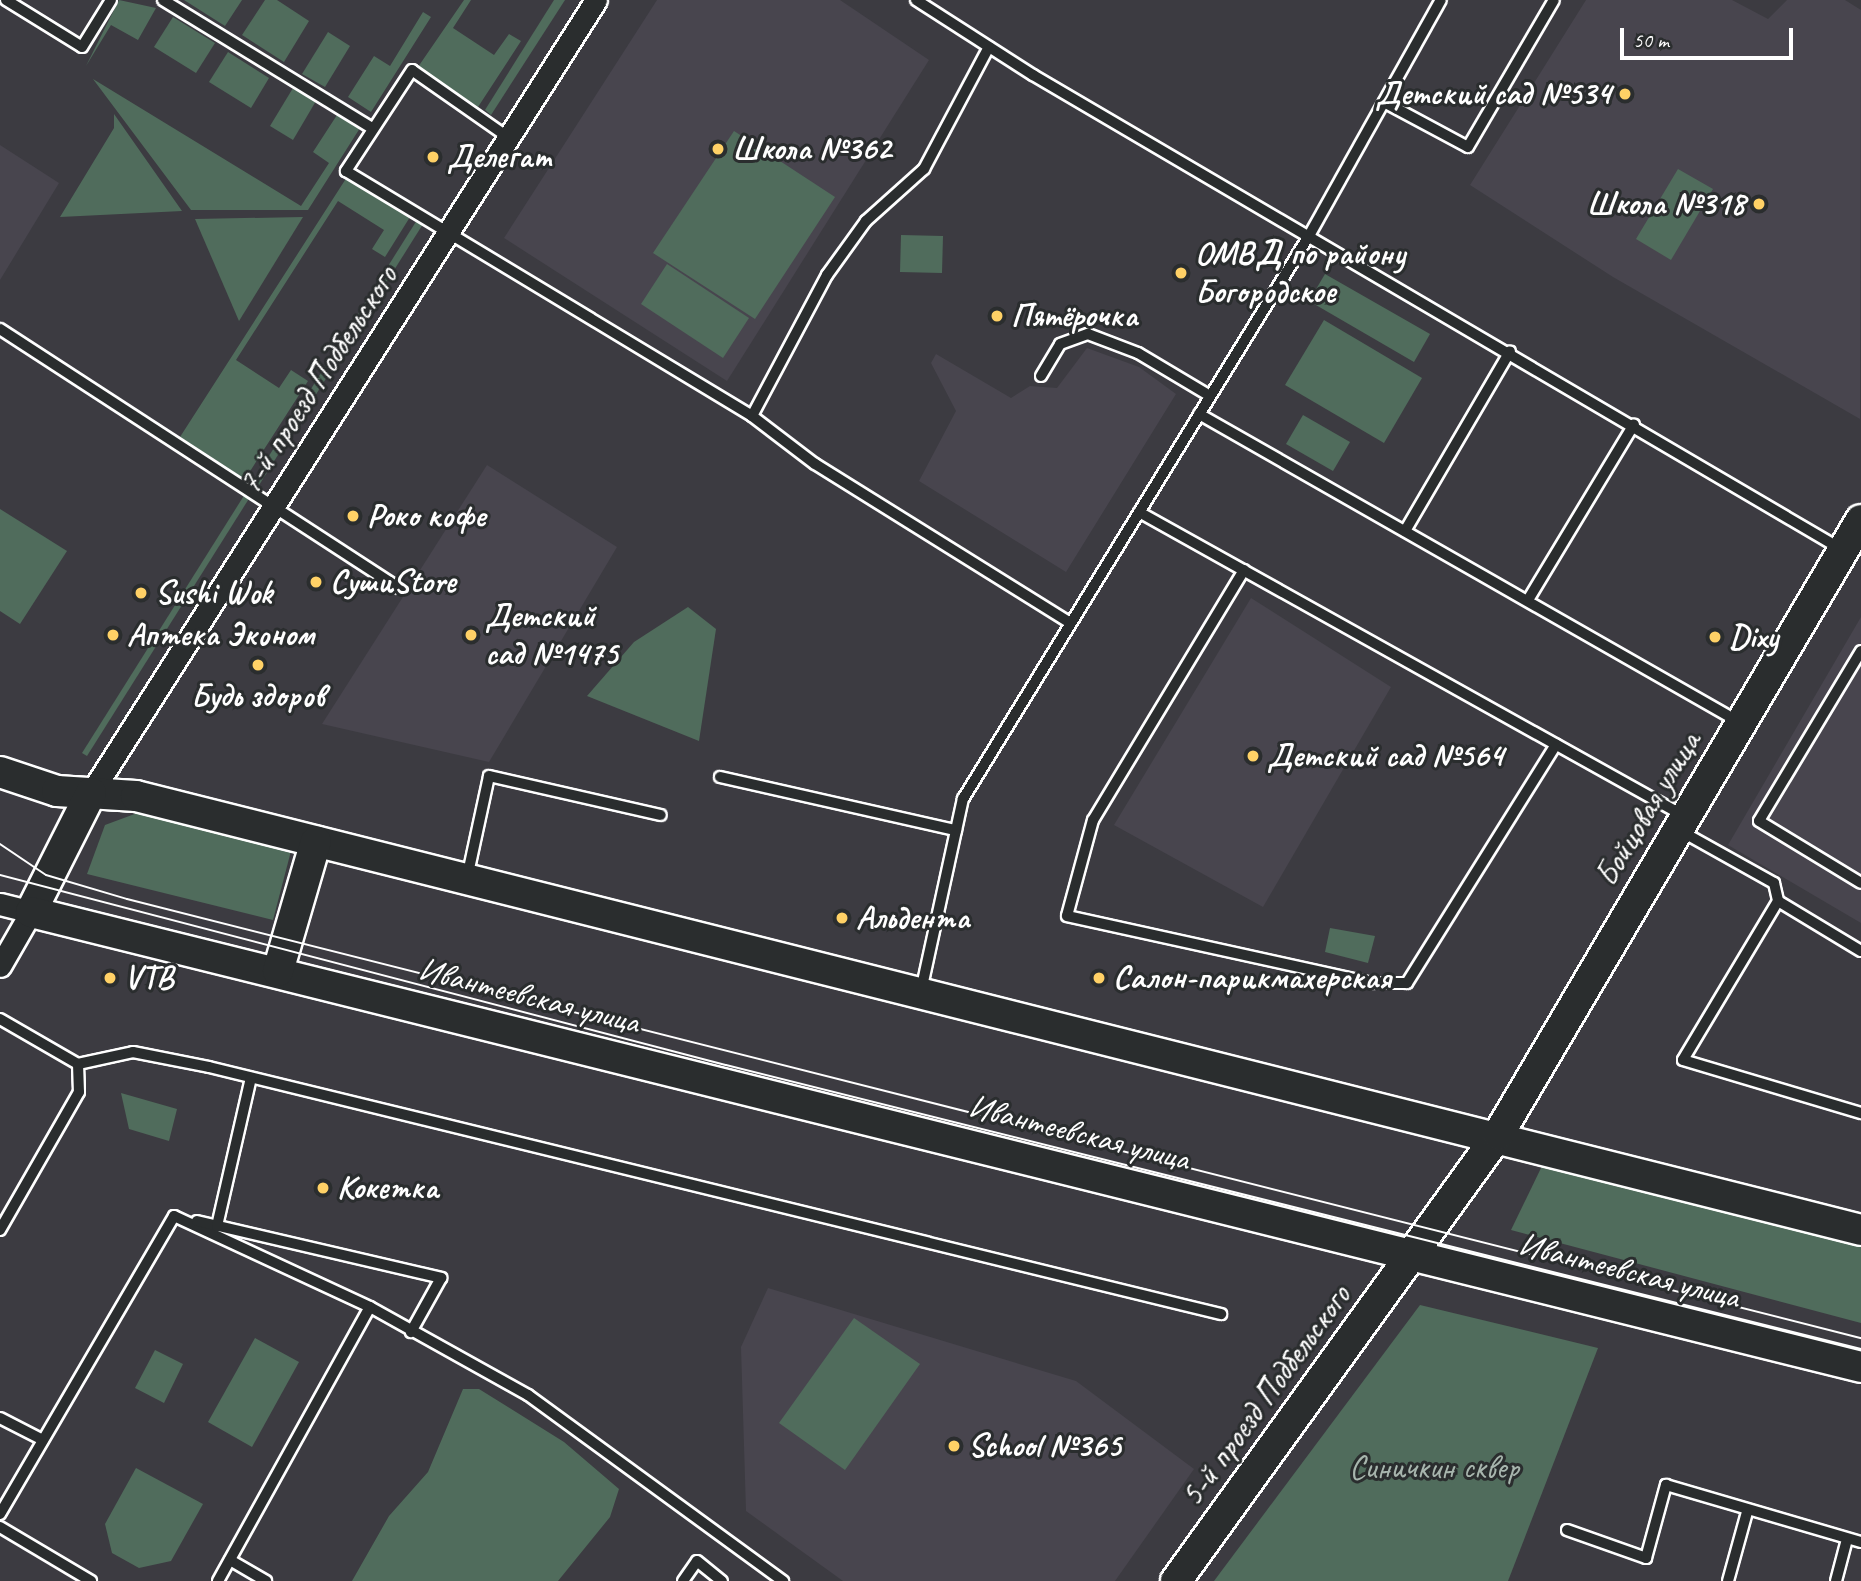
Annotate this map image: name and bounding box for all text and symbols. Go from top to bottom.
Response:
scale bar [1623,14,1796,58]
text: 50 m [1633,27,1669,53]
place label: Детский сад №534 [1375,74,1611,114]
marker: Детский сад №534 [1617,86,1633,102]
place label: Школа №362 [732,129,891,169]
place label: Делегат [447,137,552,177]
marker: Школа №362 [710,141,726,157]
marker: Делегат [425,149,441,165]
place label: Школа №318 [1587,184,1745,224]
marker: Школа №318 [1751,196,1767,212]
place label: ОМВД по району Богородское [1195,234,1404,312]
street label: 7-й проезд Подбельского [230,259,406,501]
marker: ОМВД по району Богородское [1173,265,1189,281]
place label: Пятёрочка [1011,296,1137,336]
marker: Пятёрочка [989,308,1005,324]
place label: Роко кофе [367,496,482,536]
marker: Роко кофе [345,508,361,524]
place label: СушиStore [330,562,456,602]
place label: Sushi Wok [155,573,272,613]
marker: СушиStore [308,574,324,590]
marker: Sushi Wok [133,585,149,601]
place label: Детский сад №1475 [485,596,618,674]
place label: Аптека Эконом [127,615,314,655]
place label: Dixy [1729,617,1778,657]
marker: Аптека Эконом [105,627,121,643]
marker: Детский сад №1475 [463,627,479,643]
marker: Dixy [1707,629,1723,645]
marker: Будь здоров [250,657,266,673]
place label: Будь здоров [192,676,324,716]
street label: Бойцовая улица [1587,725,1709,893]
place label: Детский сад №564 [1267,736,1503,776]
marker: Детский сад №564 [1245,748,1261,764]
place label: Альдента [856,898,969,938]
marker: Альдента [834,910,850,926]
street label: Ивантеевская улица [414,949,644,1043]
place label: VTB [124,958,173,998]
place label: Салон-парикмахерская [1113,958,1391,998]
marker: VTB [102,970,118,986]
marker: Салон-парикмахерская [1091,970,1107,986]
street label: Ивантеевская улица [964,1086,1194,1180]
place label: Кокетка [337,1168,438,1208]
marker: Кокетка [315,1180,331,1196]
street label: Ивантеевская улица [1514,1224,1744,1318]
street label: 5-й проезд Подбельского [1173,1278,1359,1514]
place label: School №365 [968,1426,1121,1466]
marker: School №365 [946,1438,962,1454]
park label: Синичкин сквер [1349,1448,1519,1488]

